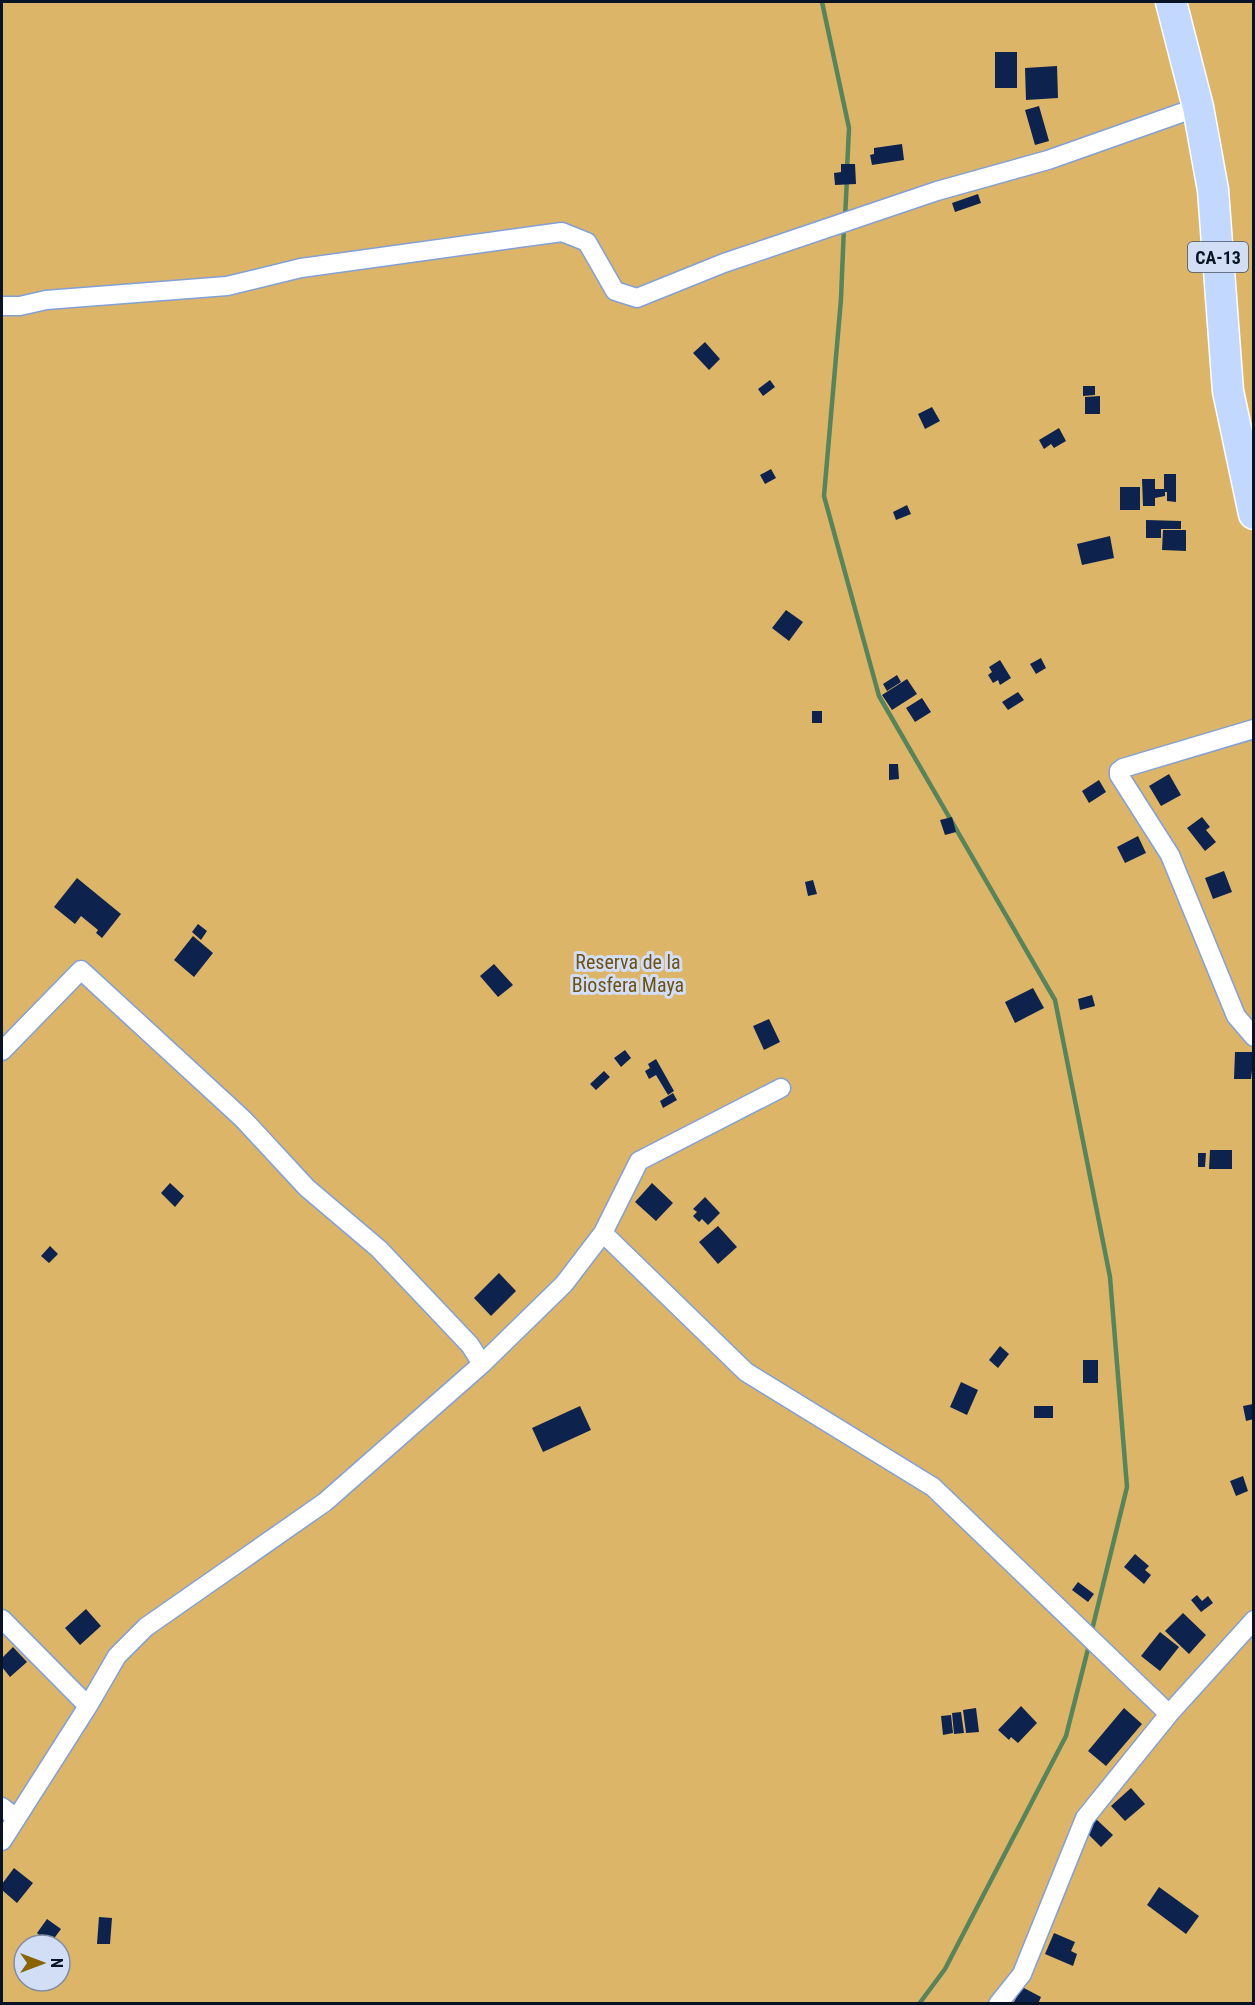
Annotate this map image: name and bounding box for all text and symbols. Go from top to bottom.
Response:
road number: CA-13 [1188,242,1248,272]
park label: Reserva de la Biosfera Maya [572,950,684,997]
north arrow [12,1933,72,1993]
text: N [47,1958,66,1968]

